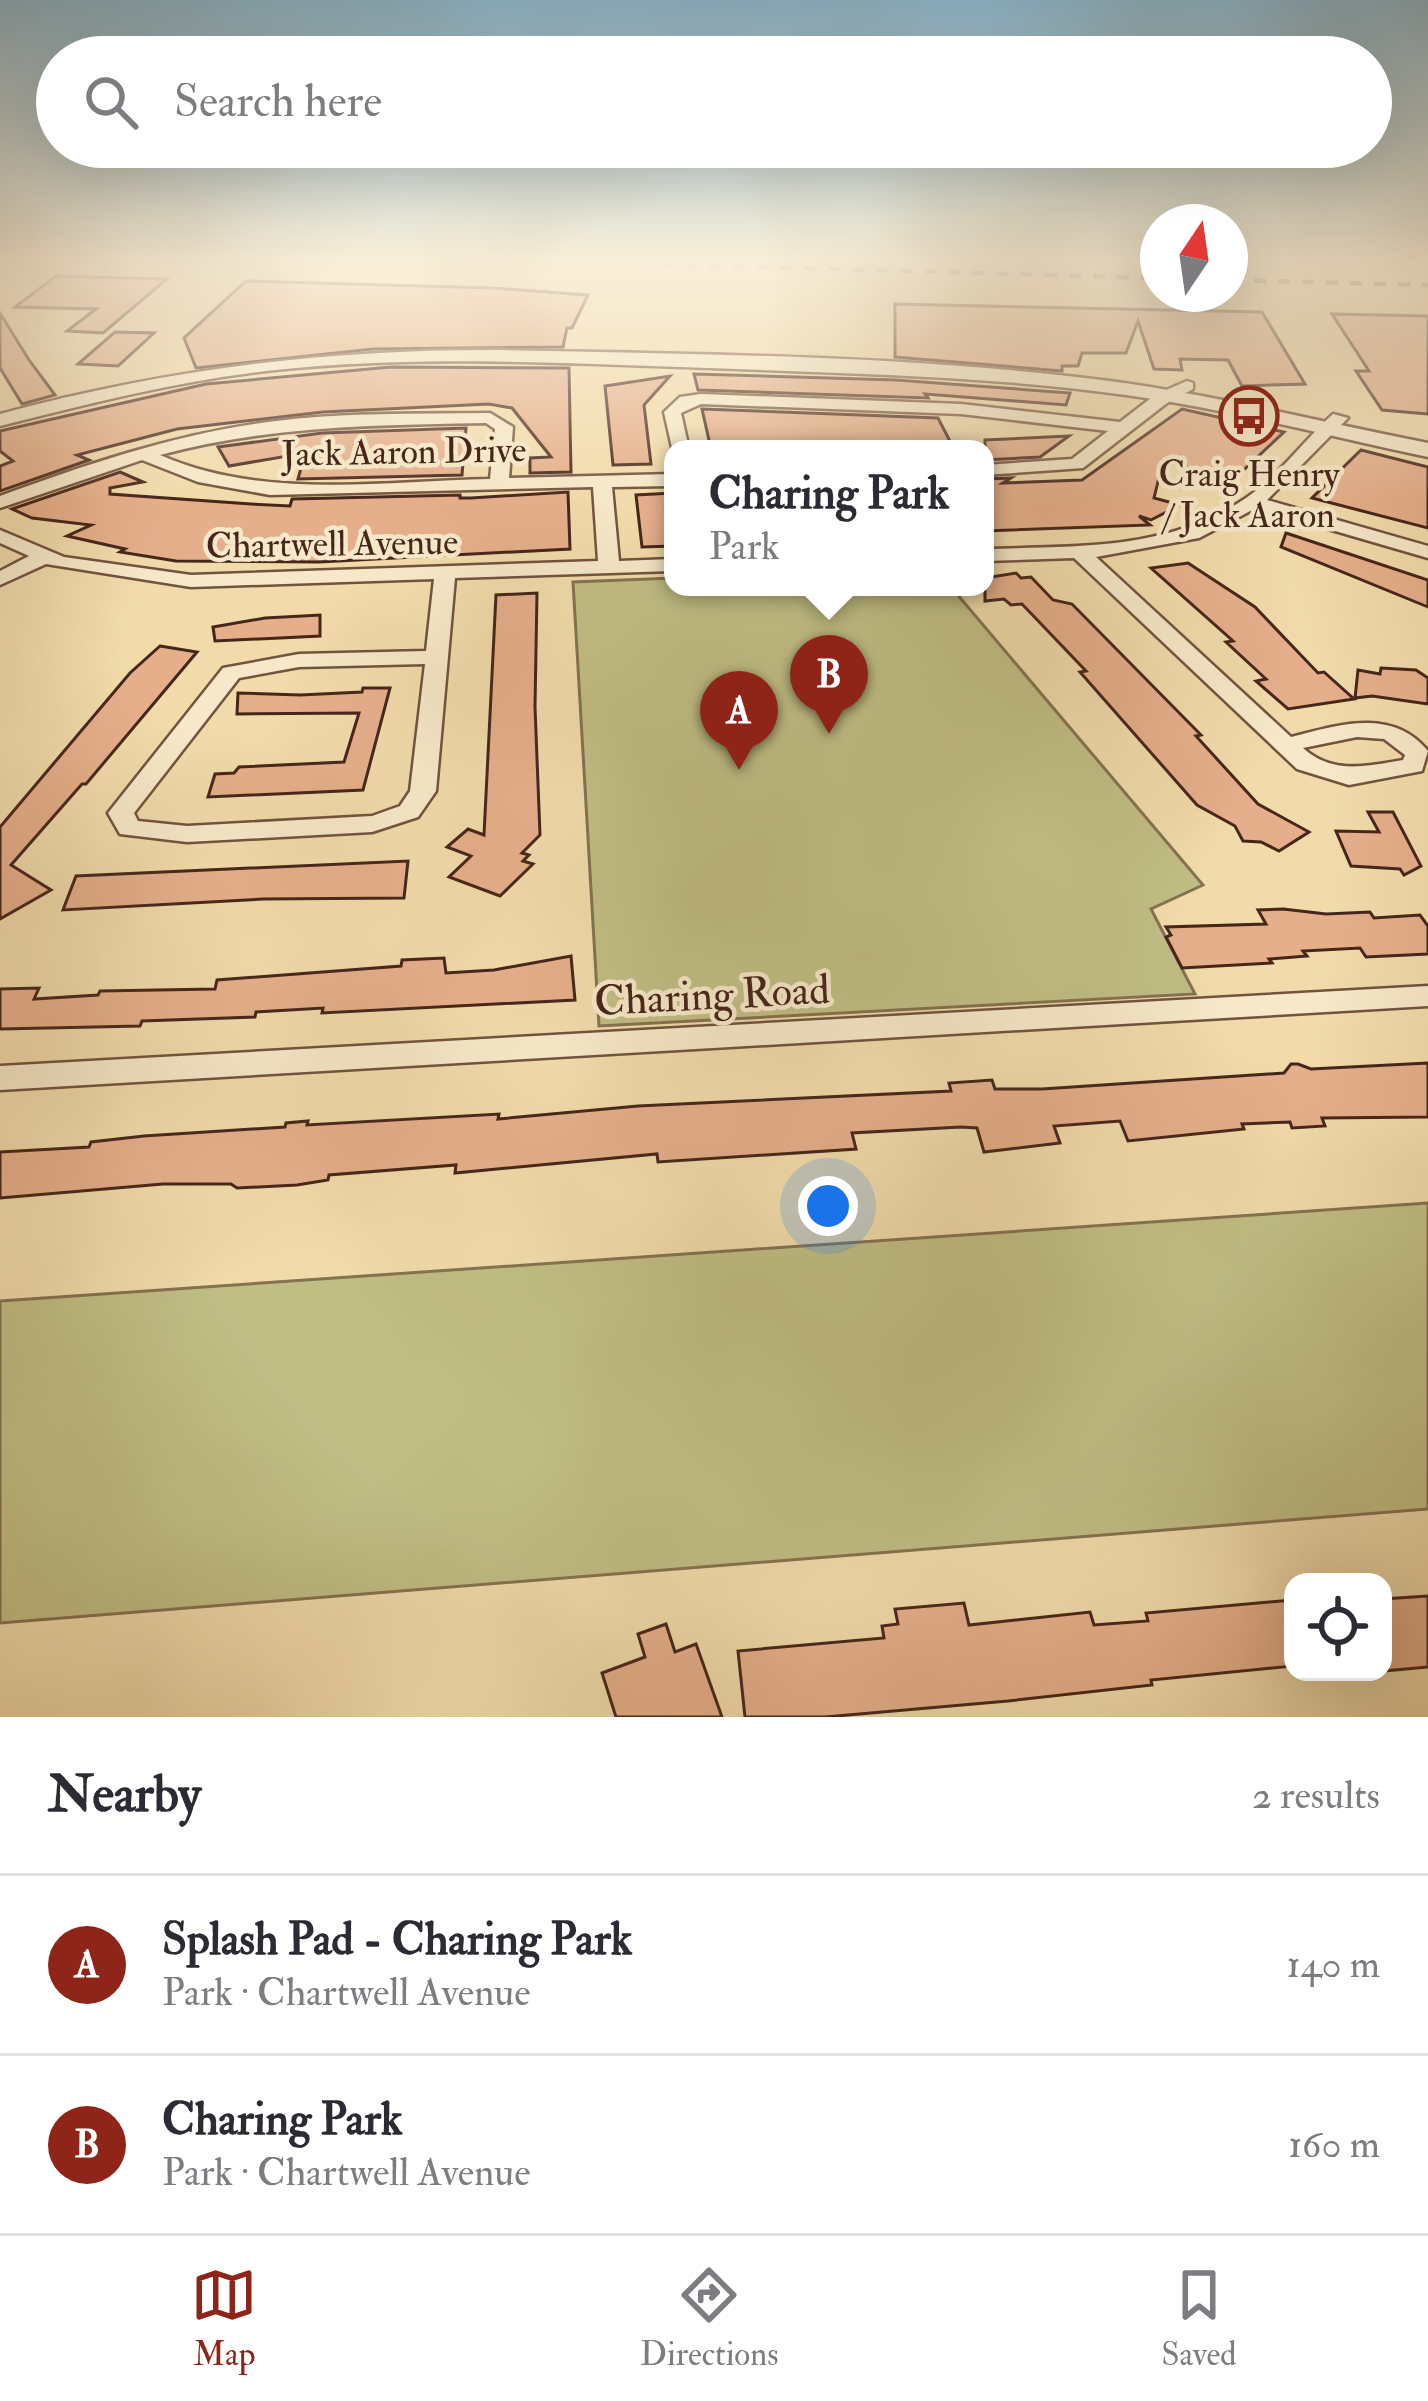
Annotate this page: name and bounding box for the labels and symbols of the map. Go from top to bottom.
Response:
north arrow [1140,204,1248,312]
bus stop icon: Craig Henry / Jack Aaron [1218,385,1280,447]
street label: Jack Aaron Drive [280,427,527,477]
place label: Craig Henry / Jack Aaron [1158,452,1341,538]
street label: Chartwell Avenue [205,519,459,569]
pin: B [790,635,868,734]
pin: A [700,671,778,770]
street label: Charing Road [593,964,831,1028]
your location [798,1176,858,1236]

